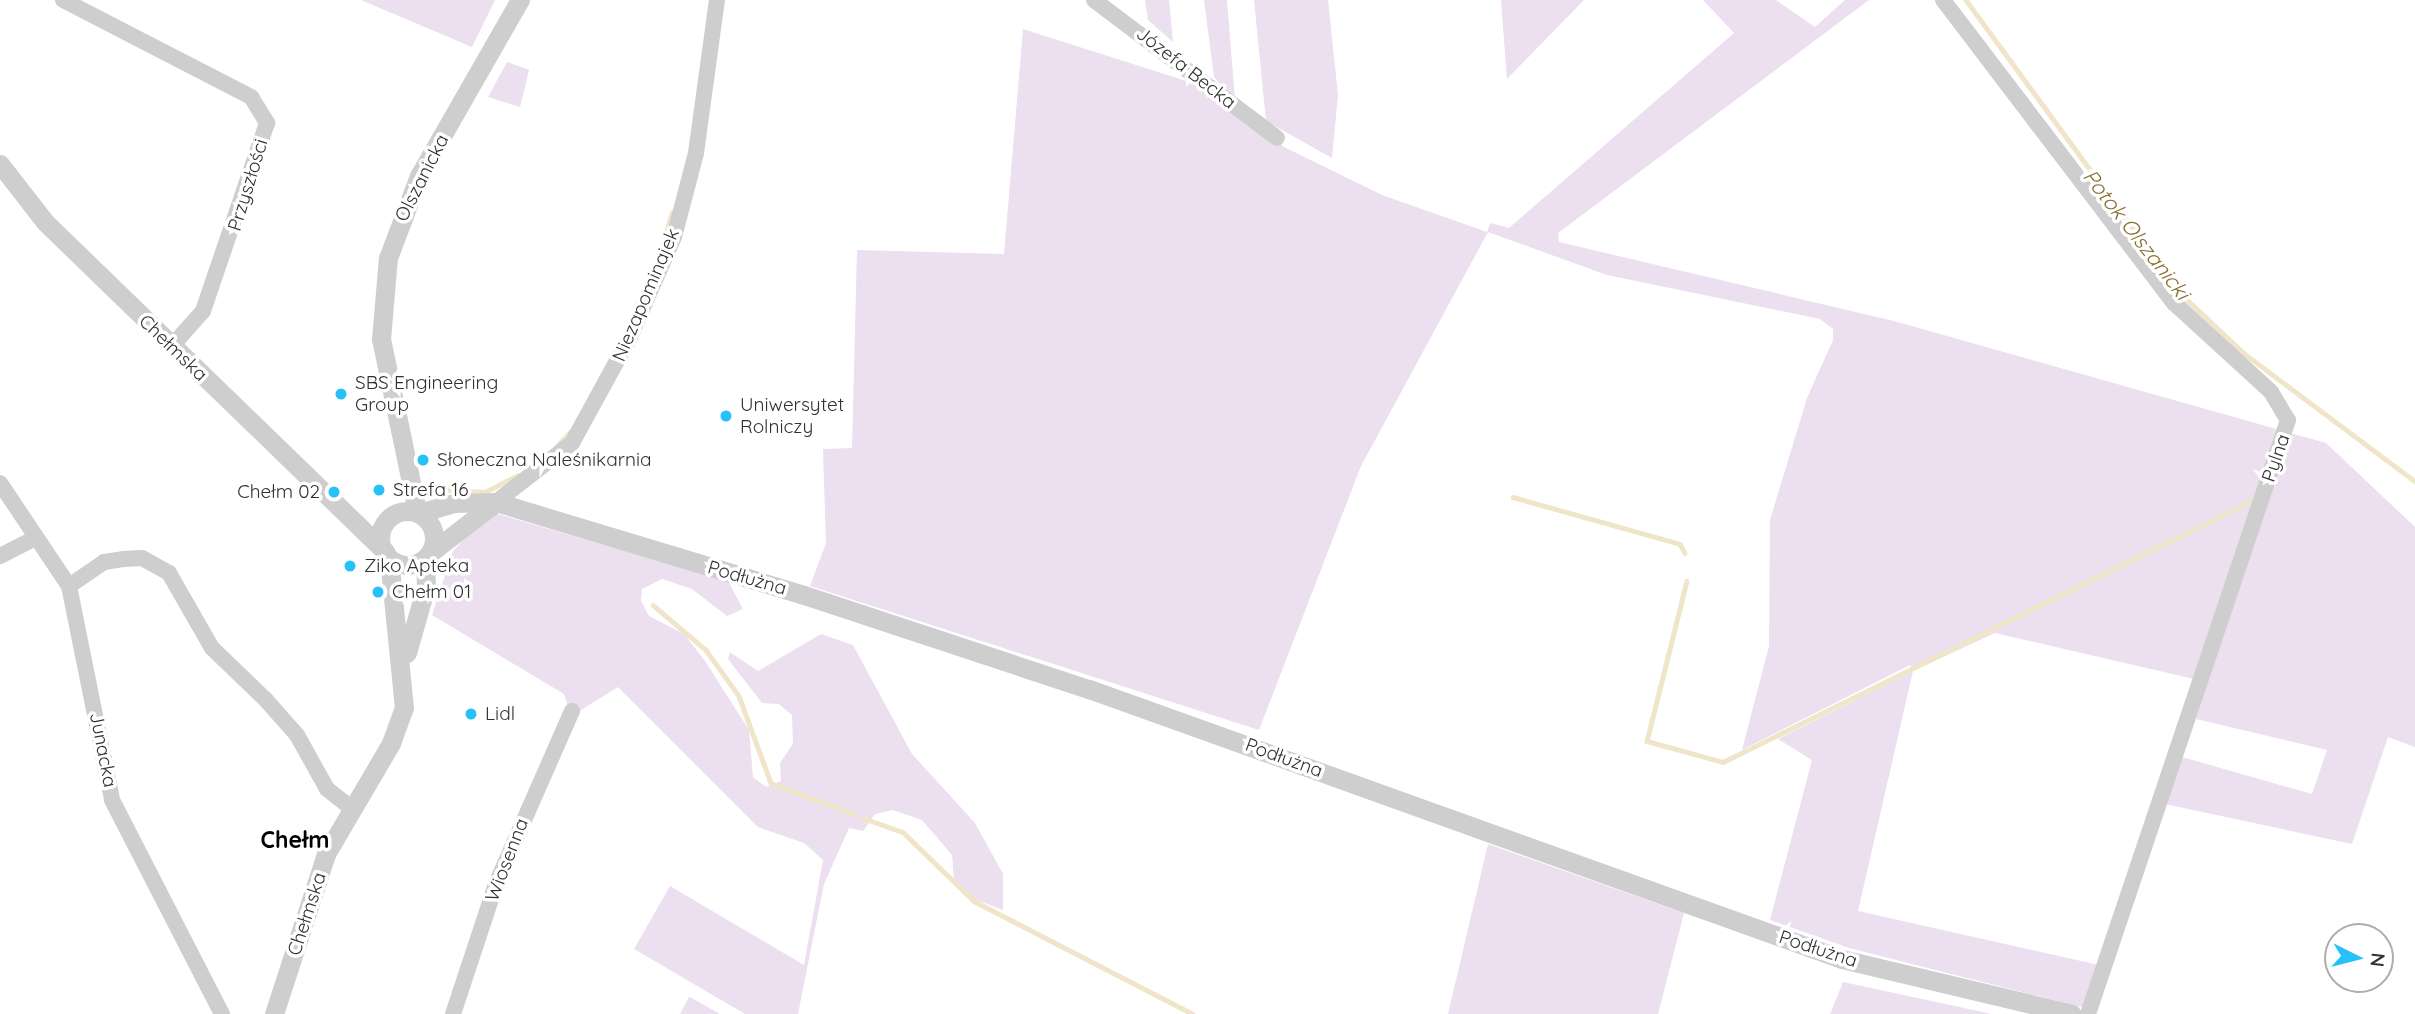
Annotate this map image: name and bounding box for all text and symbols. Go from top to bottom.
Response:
street label: Józefa Becka [1132,22,1240,114]
street label: Olszanicka [390,131,454,225]
street label: Przyszłości [223,136,273,234]
water label: Potok Olszanicki [2078,164,2196,304]
street label: Niezapominajek [608,225,684,365]
street label: Chełmska [134,310,212,386]
place label: SBS Engineering Group [355,372,498,416]
marker: SBS Engineering Group [333,386,349,402]
place label: Uniwersytet Rolniczy [740,394,844,438]
marker: Uniwersytet Rolniczy [718,408,734,424]
street label: Pylna [2257,431,2295,485]
place label: Słoneczna Naleśnikarnia [437,449,652,471]
marker: Słoneczna Naleśnikarnia [415,452,431,468]
place label: Strefa 16 [393,479,469,501]
place label: Chełm 02 [237,481,320,503]
marker: Strefa 16 [371,482,387,498]
marker: Chełm 02 [326,484,342,500]
place label: Ziko Apteka [364,555,469,577]
street label: Podłużna [705,556,789,600]
marker: Ziko Apteka [342,558,358,574]
place label: Chełm 01 [392,581,471,603]
marker: Chełm 01 [370,584,386,600]
place label: Lidl [485,703,515,725]
marker: Lidl [463,706,479,722]
street label: Junacka [85,711,121,789]
street label: Podłużna [1242,733,1326,783]
street label: Wiosenna [481,815,533,905]
district label: Chełm [261,826,329,854]
street label: Chełmska [283,870,331,958]
north arrow [2324,923,2394,993]
street label: Podłużna [1776,926,1860,972]
text: N [2365,952,2391,968]

